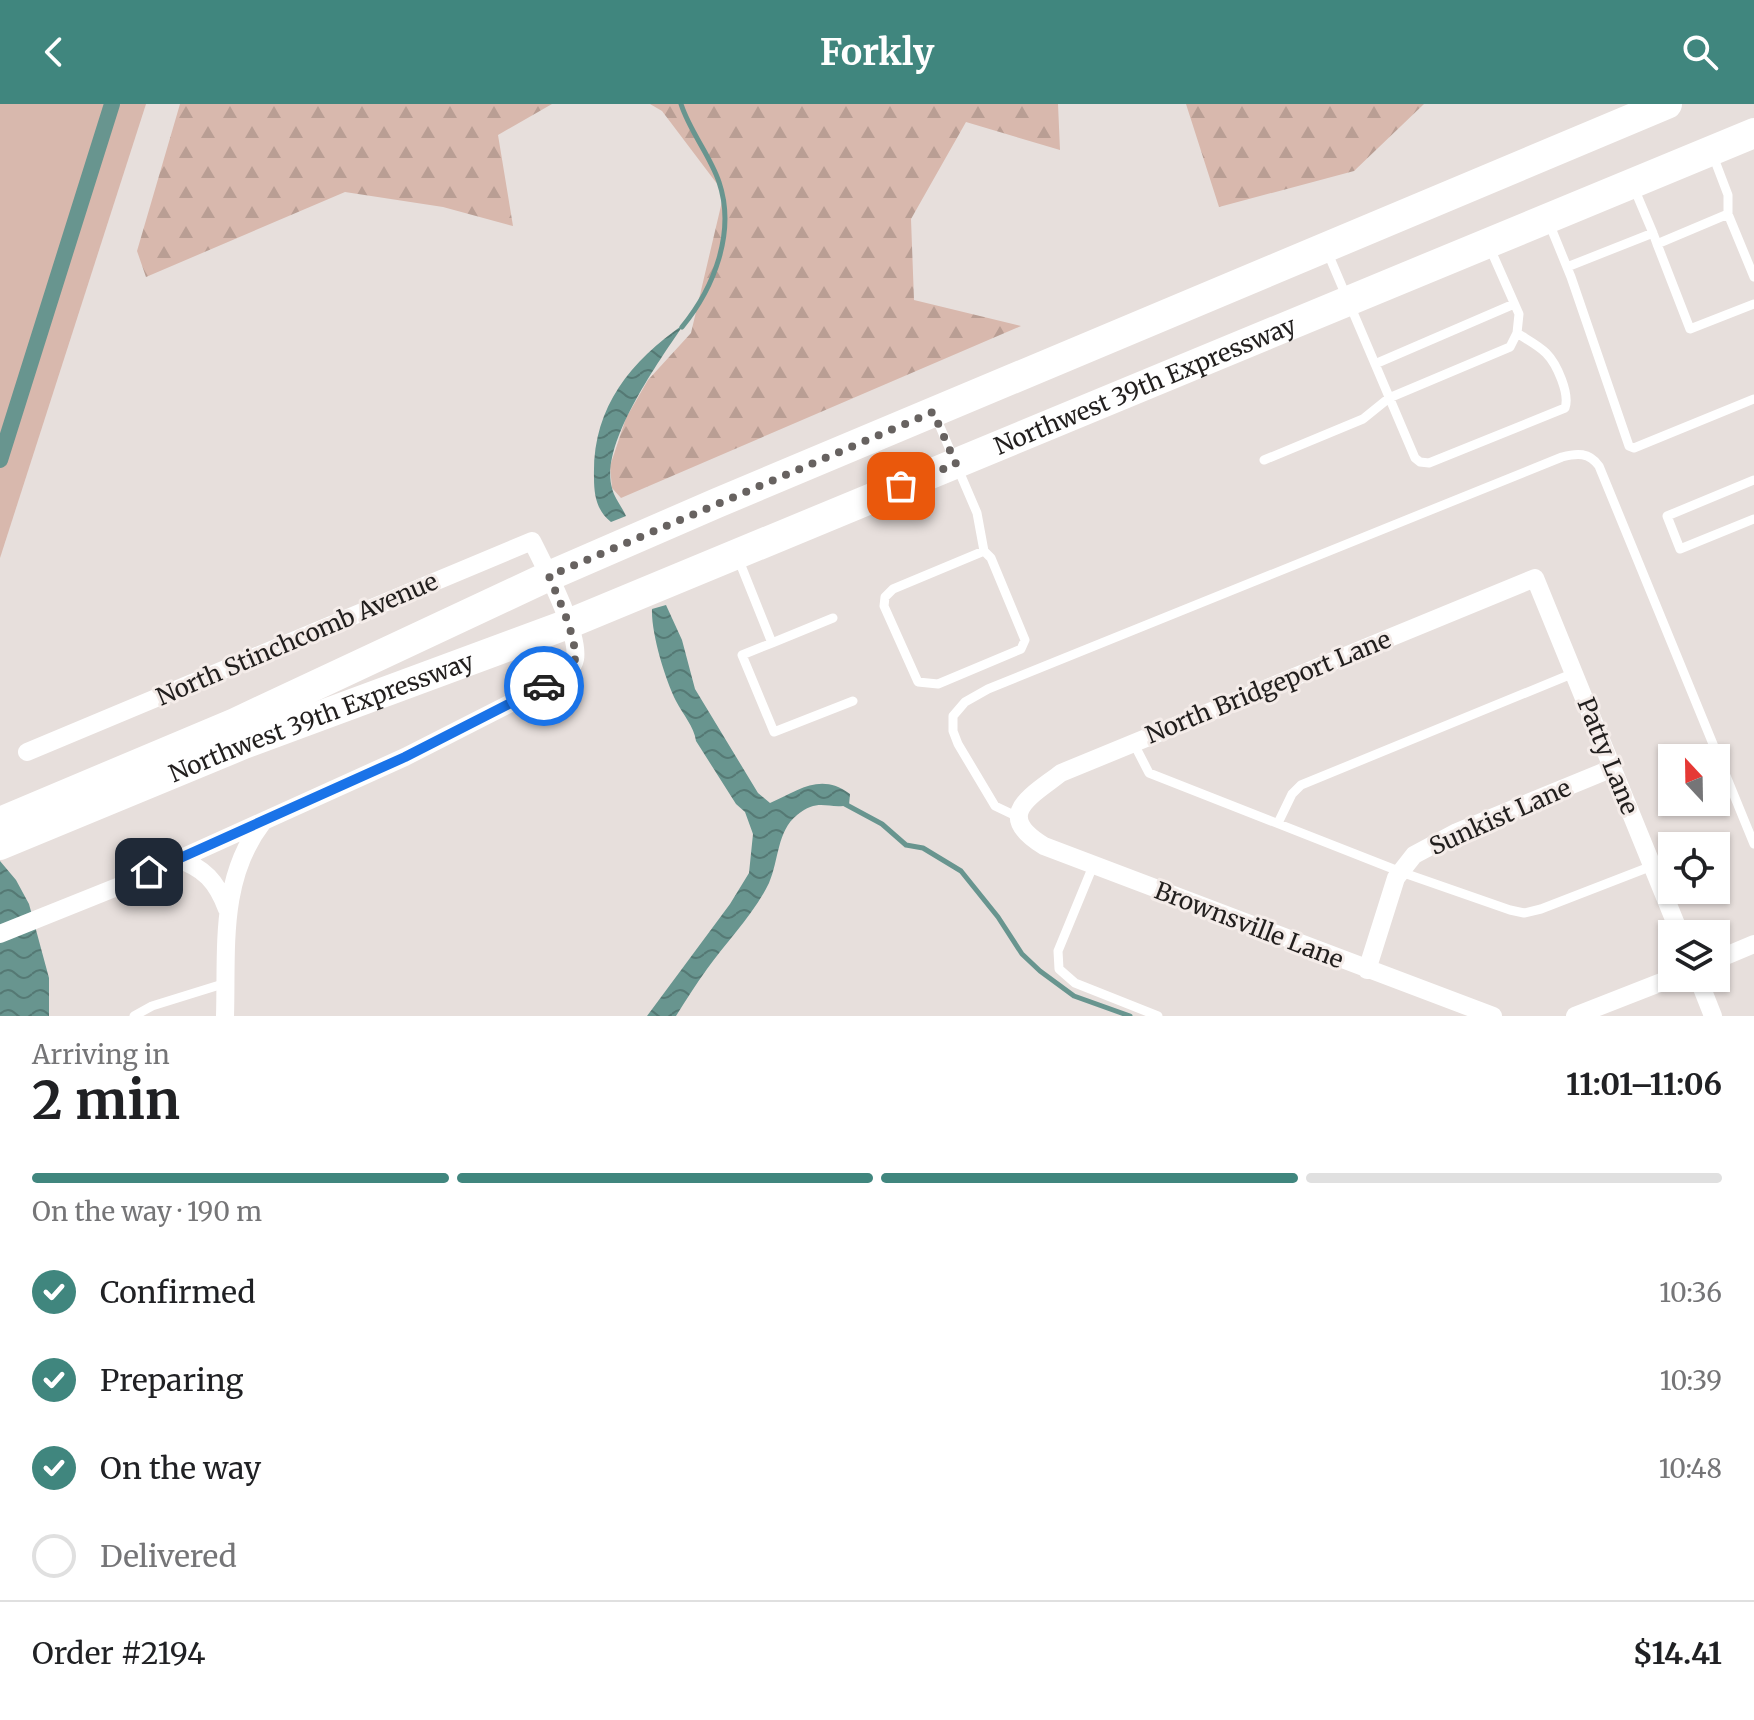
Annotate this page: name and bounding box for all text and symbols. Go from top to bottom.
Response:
icon: back [32,30,76,74]
text: Forkly [820,30,934,75]
icon: search [1678,30,1722,74]
street label: Northwest 39th Expressway [989,309,1300,461]
pin [867,452,935,520]
icon: bag [879,464,923,508]
street label: North Stinchcomb Avenue [152,566,442,712]
street label: North Bridgeport Lane [1141,624,1395,750]
street label: Northwest 39th Expressway [164,645,478,789]
courier [504,646,584,726]
icon: car [522,664,566,708]
street label: Patty Lane [1571,693,1645,819]
north arrow [1658,744,1730,816]
map controls [1658,744,1730,992]
street label: Sunkist Lane [1424,772,1576,862]
button: locate [1658,832,1730,904]
pin [115,838,183,906]
icon: home [127,850,171,894]
street label: Brownsville Lane [1150,875,1348,975]
button: layers [1658,920,1730,992]
text: Arriving in [32,1038,170,1071]
text: 11:01–11:06 [1566,1065,1722,1103]
text: 2 min [32,1068,180,1133]
text: On the way · 190 m [32,1195,262,1228]
icon: check [32,1270,76,1314]
text: Confirmed [100,1273,255,1311]
text: 10:36 [1659,1276,1722,1309]
icon: check [32,1358,76,1402]
text: Preparing [100,1361,243,1399]
text: 10:39 [1660,1364,1722,1397]
icon: check [32,1446,76,1490]
text: On the way [100,1449,261,1487]
text: 10:48 [1659,1452,1722,1485]
text: Delivered [100,1537,237,1575]
text: Order #2194 [32,1634,206,1672]
text: $14.41 [1633,1634,1722,1672]

